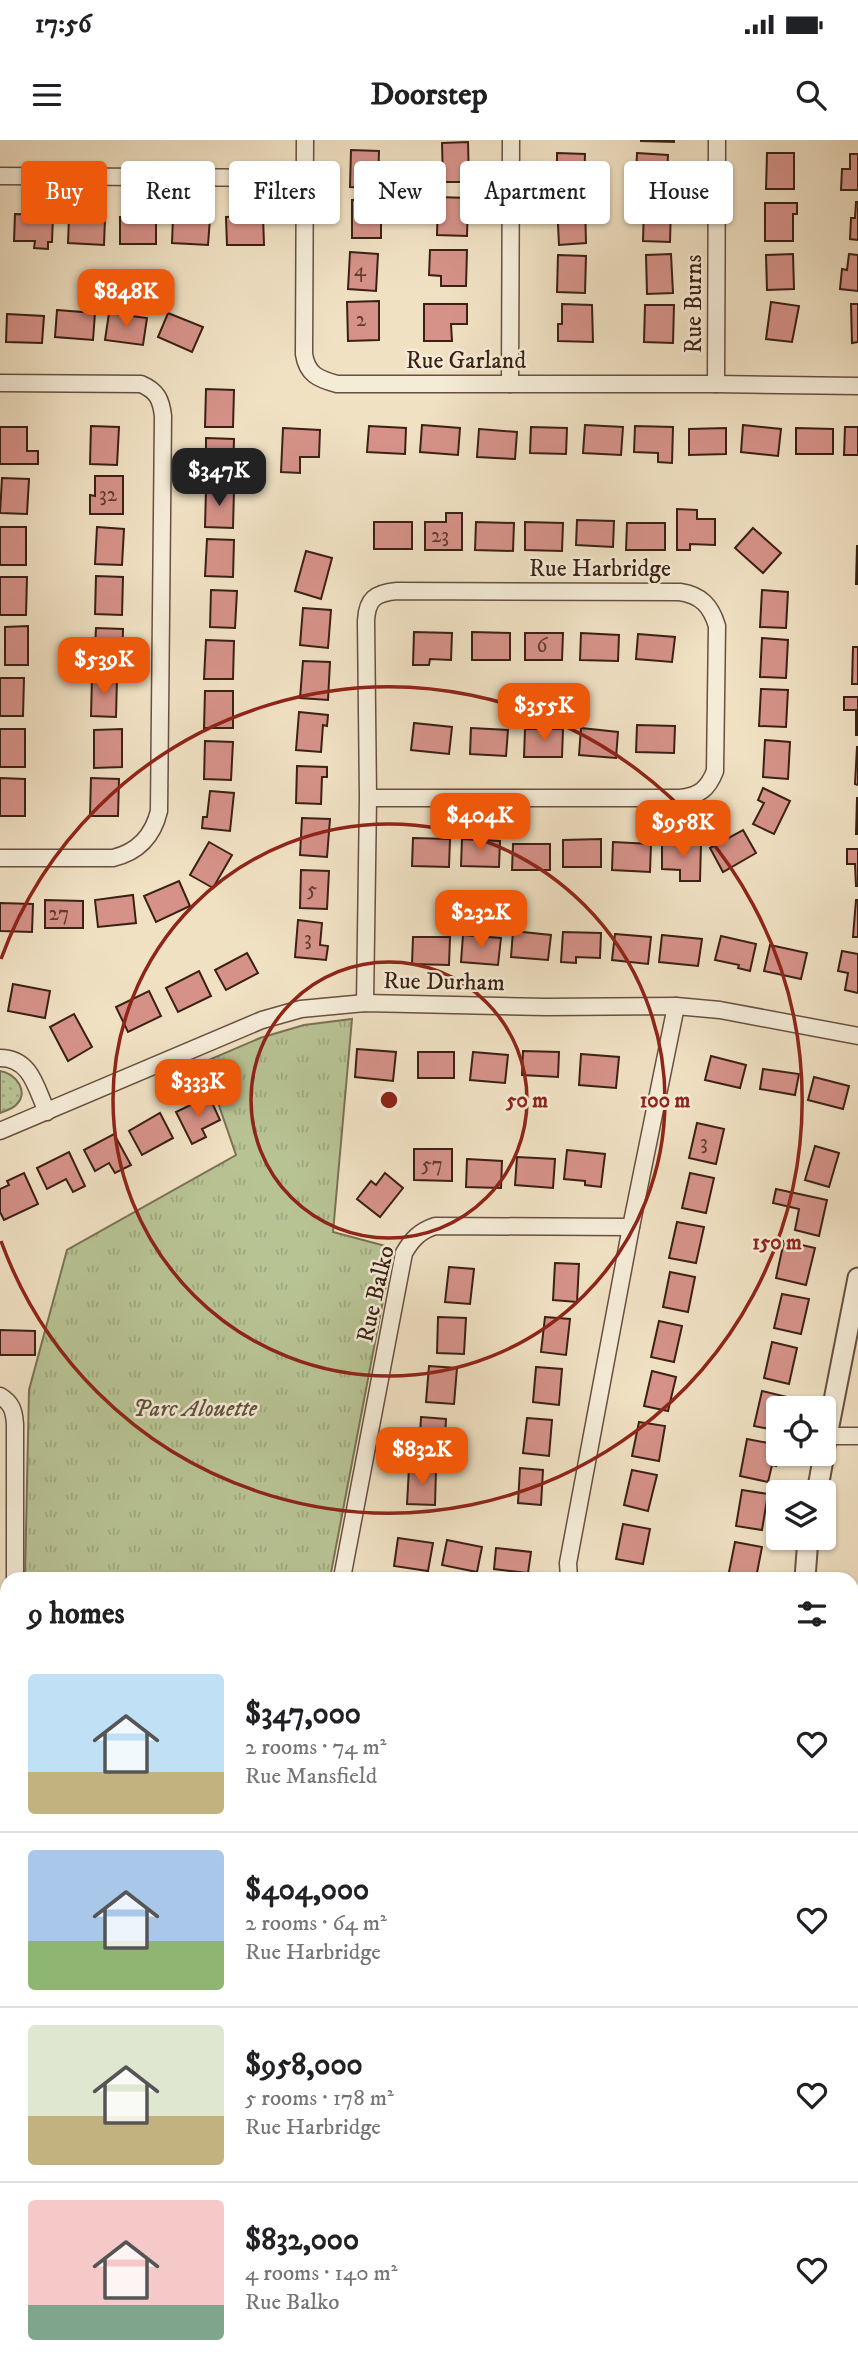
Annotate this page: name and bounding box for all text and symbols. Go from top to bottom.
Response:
text: 17:56 [35,8,91,41]
text: Doorstep [370,75,488,115]
icon: menu [28,76,66,114]
icon: search [792,76,830,114]
chip: Buy [21,161,107,224]
chip: Rent [121,161,215,224]
chip: Filters [229,161,340,224]
chip: New [354,161,446,224]
chip: Apartment [460,161,610,224]
chip: House [624,161,733,224]
street label: Rue Burns [679,255,709,353]
house number: 4 [354,257,367,283]
pin: $848K [77,270,175,329]
text: $848K [94,277,158,306]
house number: 2 [356,307,367,333]
street label: Rue Garland [406,346,526,376]
pin: $347K [170,448,268,508]
text: $347K [188,456,250,485]
house number: 32 [99,482,118,508]
house number: 23 [431,523,449,549]
street label: Rue Harbridge [529,554,671,584]
house number: 6 [537,633,549,659]
pin: $539K [55,638,153,697]
text: $539K [74,645,134,674]
pin: $355K [495,684,593,743]
text: $355K [514,691,574,720]
pin: $404K [431,794,529,853]
pin: $958K [634,800,732,860]
text: $404K [446,801,514,830]
text: $958K [651,808,715,837]
house number: 5 [307,877,317,903]
pin: $232K [432,890,530,950]
text: $232K [451,898,511,927]
house number: 27 [49,901,69,927]
house number: 3 [304,926,312,952]
street label: Rue Durham [383,966,505,998]
pin: $333K [149,1060,247,1119]
text: $333K [171,1067,225,1096]
centre of rings [377,1088,401,1112]
text: 50 m [505,1088,548,1114]
text: 100 m [640,1088,690,1114]
house number: 3 [700,1130,708,1156]
house number: 57 [421,1152,443,1178]
text: 150 m [752,1230,802,1256]
street label: Rue Balko [350,1243,402,1345]
park label: Parc Alouette [133,1394,258,1424]
map controls [766,1396,836,1550]
button: locate [766,1396,836,1466]
pin: $832K [373,1428,471,1487]
text: $832K [392,1435,452,1464]
button: layers [766,1480,836,1550]
icon: filters [793,1595,831,1633]
text: 9 homes [28,1596,125,1633]
text: $347,000 [245,1696,361,1733]
icon: home [84,1702,168,1786]
icon: heart [793,1725,831,1763]
text: 2 rooms · 74 m² [245,1733,386,1762]
text: Rue Mansfield [245,1762,377,1791]
text: $404,000 [245,1872,369,1909]
icon: home [84,1878,168,1962]
icon: heart [793,1901,831,1939]
text: 2 rooms · 64 m² [245,1909,387,1938]
text: Rue Harbridge [245,1938,381,1967]
text: $958,000 [245,2047,363,2084]
icon: home [84,2053,168,2137]
icon: heart [793,2076,831,2114]
text: 5 rooms · 178 m² [245,2084,394,2113]
text: Rue Harbridge [245,2113,381,2142]
text: $832,000 [245,2222,359,2259]
icon: home [84,2228,168,2312]
icon: heart [793,2251,831,2289]
text: 4 rooms · 140 m² [245,2259,398,2288]
text: Rue Balko [245,2288,339,2317]

